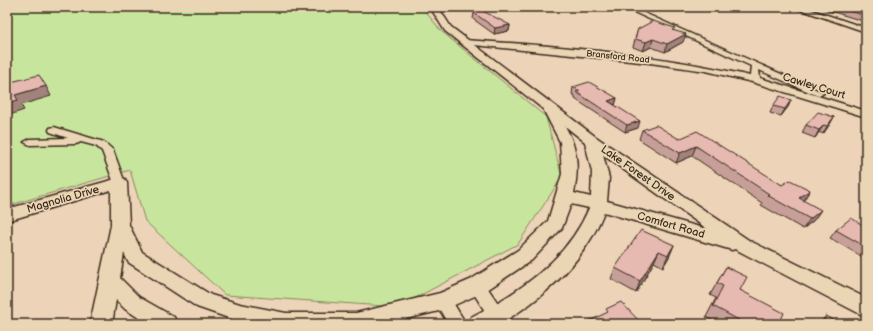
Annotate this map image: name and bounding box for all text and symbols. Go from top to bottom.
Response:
street label: Bransford Road [586,48,650,66]
street label: Cawley Court [781,70,848,102]
street label: Lake Forest Drive [599,143,678,204]
street label: Magnolia Drive [25,182,101,216]
street label: Comfort Road [636,209,706,241]

